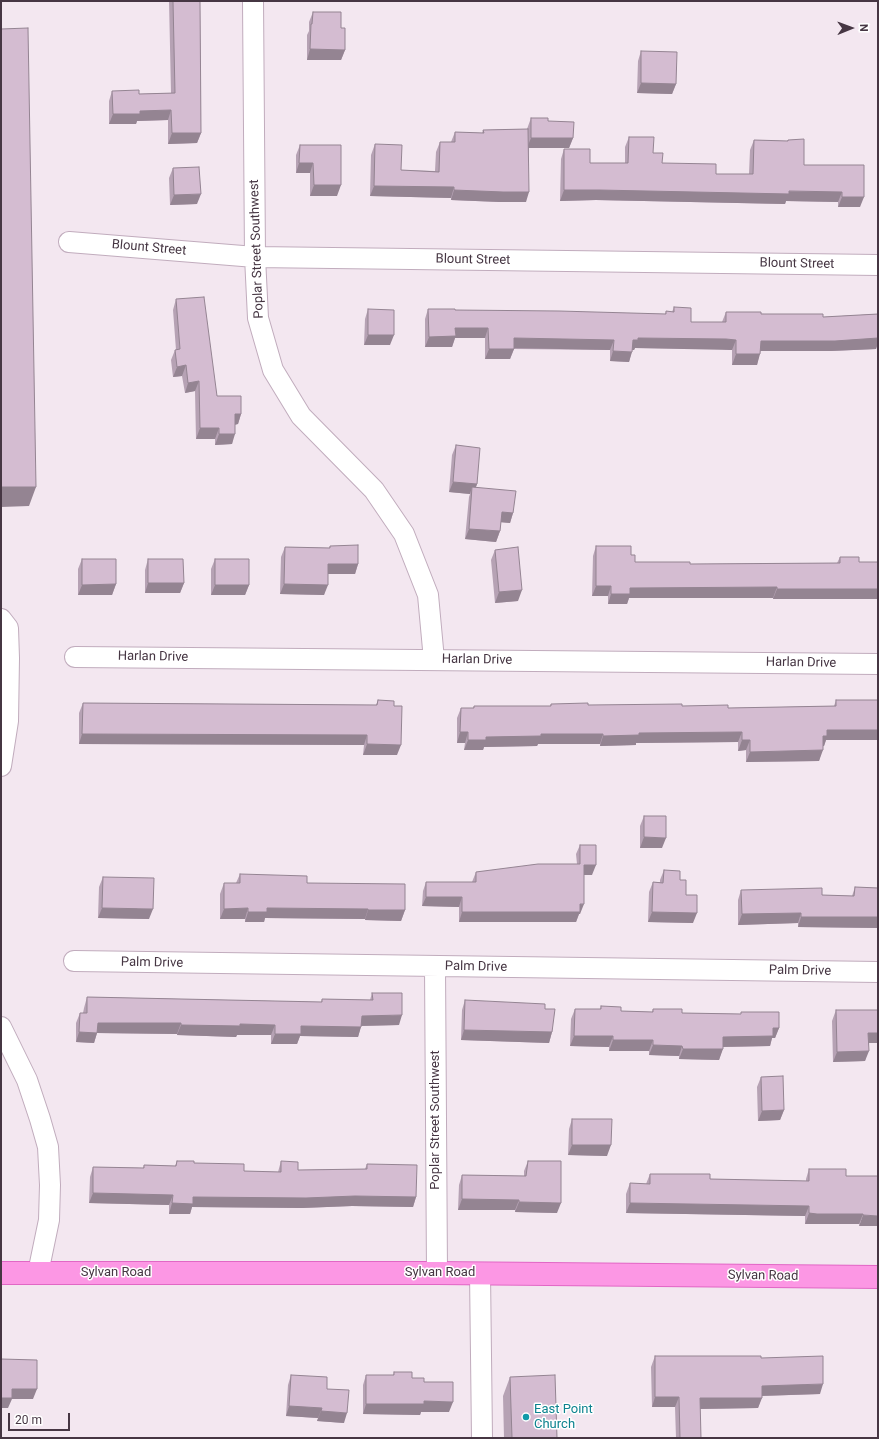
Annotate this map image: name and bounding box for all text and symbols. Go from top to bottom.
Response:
north arrow [831,8,871,48]
text: N [857,24,870,32]
street label: Poplar Street Southwest [247,179,267,319]
street label: Blount Street [111,237,187,259]
street label: Blount Street [435,252,511,268]
street label: Blount Street [759,256,835,272]
street label: Harlan Drive [118,649,188,665]
street label: Harlan Drive [442,652,512,668]
street label: Harlan Drive [766,655,836,671]
street label: Palm Drive [121,955,183,971]
street label: Palm Drive [445,959,507,975]
street label: Palm Drive [769,963,831,979]
street label: Poplar Street Southwest [428,1050,444,1190]
street label: Sylvan Road [81,1265,151,1281]
street label: Sylvan Road [405,1265,475,1281]
street label: Sylvan Road [728,1268,798,1284]
place label: East Point Church [534,1402,593,1433]
scale bar [10,1405,72,1431]
marker: East Point Church [521,1412,531,1422]
text: 20 m [15,1413,42,1427]

